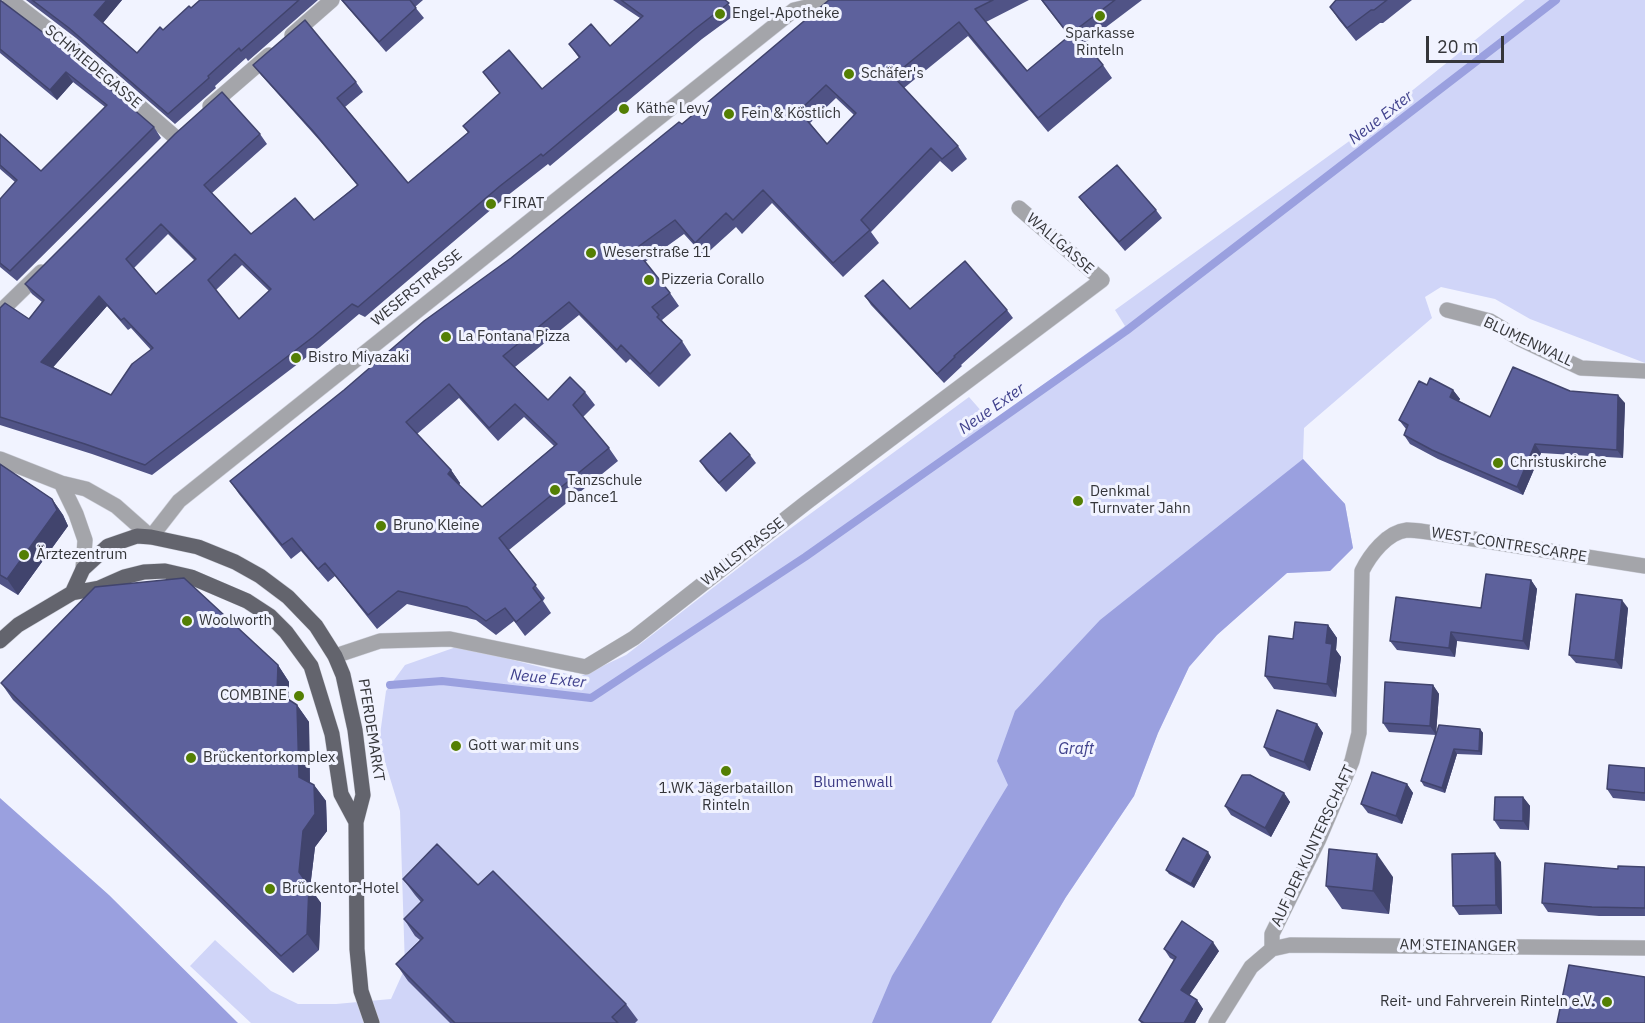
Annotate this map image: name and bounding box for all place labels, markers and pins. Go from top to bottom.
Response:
place label: Engel-Apotheke [732,5,840,23]
marker: Engel-Apotheke [713,7,727,21]
marker: Sparkasse Rinteln [1093,9,1107,23]
place label: Sparkasse Rinteln [1065,25,1135,60]
place label: Schäfer's [861,65,924,83]
marker: Schäfer's [842,67,856,81]
place label: Käthe Levy [636,100,709,118]
marker: Käthe Levy [617,102,631,116]
place label: Fein & Köstlich [741,105,841,123]
marker: Fein & Köstlich [722,107,736,121]
place label: FIRAT [503,195,544,213]
marker: FIRAT [484,197,498,211]
place label: Weserstraße 11 [603,244,711,262]
marker: Weserstraße 11 [584,246,598,260]
place label: Pizzeria Corallo [661,271,764,289]
marker: Pizzeria Corallo [642,273,656,287]
place label: La Fontana Pizza [458,328,570,346]
marker: La Fontana Pizza [439,330,453,344]
place label: Bistro Miyazaki [308,349,409,367]
marker: Bistro Miyazaki [289,351,303,365]
place label: Christuskirche [1510,454,1607,472]
marker: Christuskirche [1491,456,1505,470]
place label: Tanzschule Dance1 [567,472,642,507]
marker: Tanzschule Dance1 [548,483,562,497]
place label: Denkmal Turnvater Jahn [1090,483,1191,518]
marker: Denkmal Turnvater Jahn [1071,494,1085,508]
place label: Bruno Kleine [393,517,480,535]
marker: Bruno Kleine [374,519,388,533]
place label: Ärztezentrum [36,546,127,564]
marker: Ärztezentrum [17,548,31,562]
place label: Woolworth [199,612,272,630]
marker: Woolworth [180,614,194,628]
place label: COMBINE [220,687,287,705]
marker: COMBINE [292,689,306,703]
place label: Gott war mit uns [468,737,579,755]
marker: Gott war mit uns [449,739,463,753]
place label: Brückentorkomplex [203,749,335,767]
marker: Brückentorkomplex [184,751,198,765]
marker: 1.WK Jägerbataillon Rinteln [719,764,733,778]
place label: 1.WK Jägerbataillon Rinteln [658,780,794,815]
place label: Brückentor-Hotel [282,880,399,898]
marker: Brückentor-Hotel [263,882,277,896]
place label: Reit- und Fahrverein Rinteln e.V. [1380,993,1595,1011]
marker: Reit- und Fahrverein Rinteln e.V. [1600,995,1614,1009]

